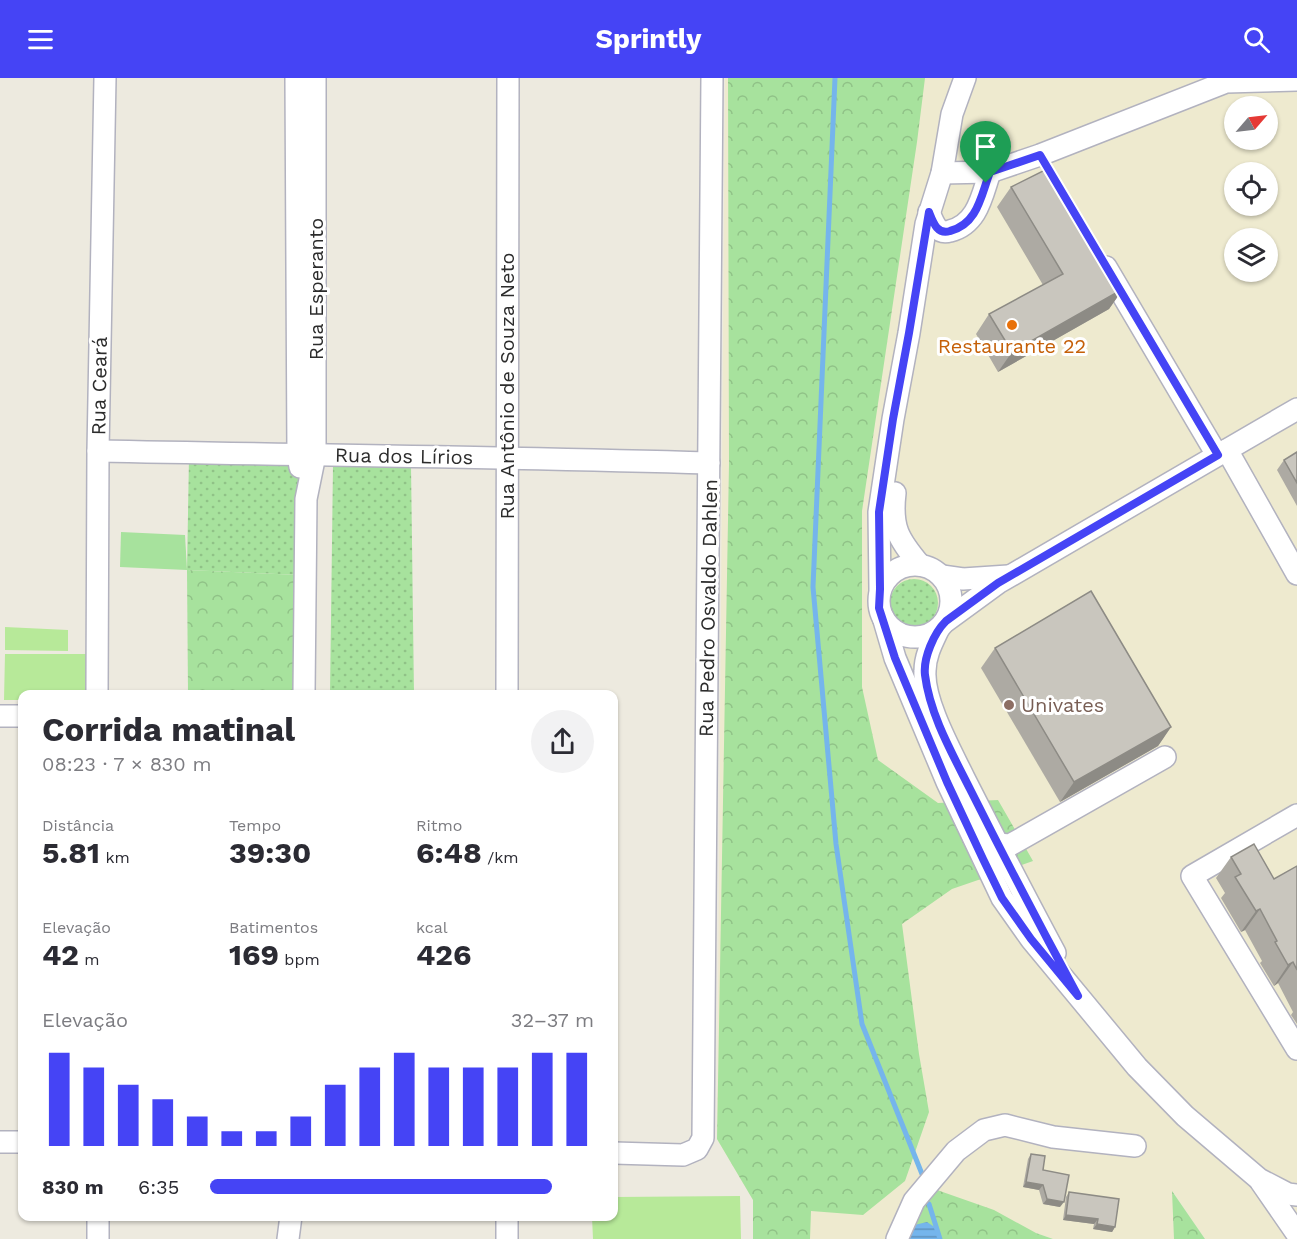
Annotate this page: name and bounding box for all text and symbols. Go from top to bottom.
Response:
icon: menu [24,23,57,56]
text: Sprintly [596,23,701,55]
icon: search [1240,23,1273,56]
north arrow [1224,96,1278,150]
map controls [1224,96,1278,282]
pin [960,121,1011,183]
icon: arrive [969,130,1002,163]
button: locate [1224,162,1278,216]
street label: Rua Esperanto [304,218,328,360]
button: layers [1224,228,1278,282]
street label: Rua Antônio de Souza Neto [495,252,519,520]
marker: Restaurante 22 [1005,318,1019,332]
place label: Restaurante 22 [938,334,1086,358]
street label: Rua Ceará [86,336,112,436]
street label: Rua dos Lírios [335,443,473,469]
street label: Rua Pedro Osvaldo Dahlen [694,479,722,737]
place label: Univates [1021,693,1104,717]
marker: Univates [1002,698,1016,712]
text: Corrida matinal [42,710,295,749]
button: share [531,710,594,773]
text: 08:23 · 7 × 830 m [42,752,212,776]
text: Distância [42,816,114,835]
text: Tempo [229,816,281,835]
text: Ritmo [416,816,462,835]
text: 5.81 [42,835,100,870]
text: 39:30 [229,835,311,870]
text: 6:48 [416,835,482,870]
text: km [100,848,130,867]
text: /km [482,848,519,867]
text: Elevação [42,918,111,937]
text: Batimentos [229,918,318,937]
text: kcal [416,918,448,937]
text: 42 [42,937,79,972]
text: 169 [229,937,279,972]
text: 426 [416,937,471,972]
text: m [79,950,100,969]
text: bpm [279,950,320,969]
text: Elevação [42,1008,128,1032]
text: 32–37 m [511,1008,594,1032]
text: 830 m [42,1175,104,1199]
text: 6:35 [138,1175,179,1199]

